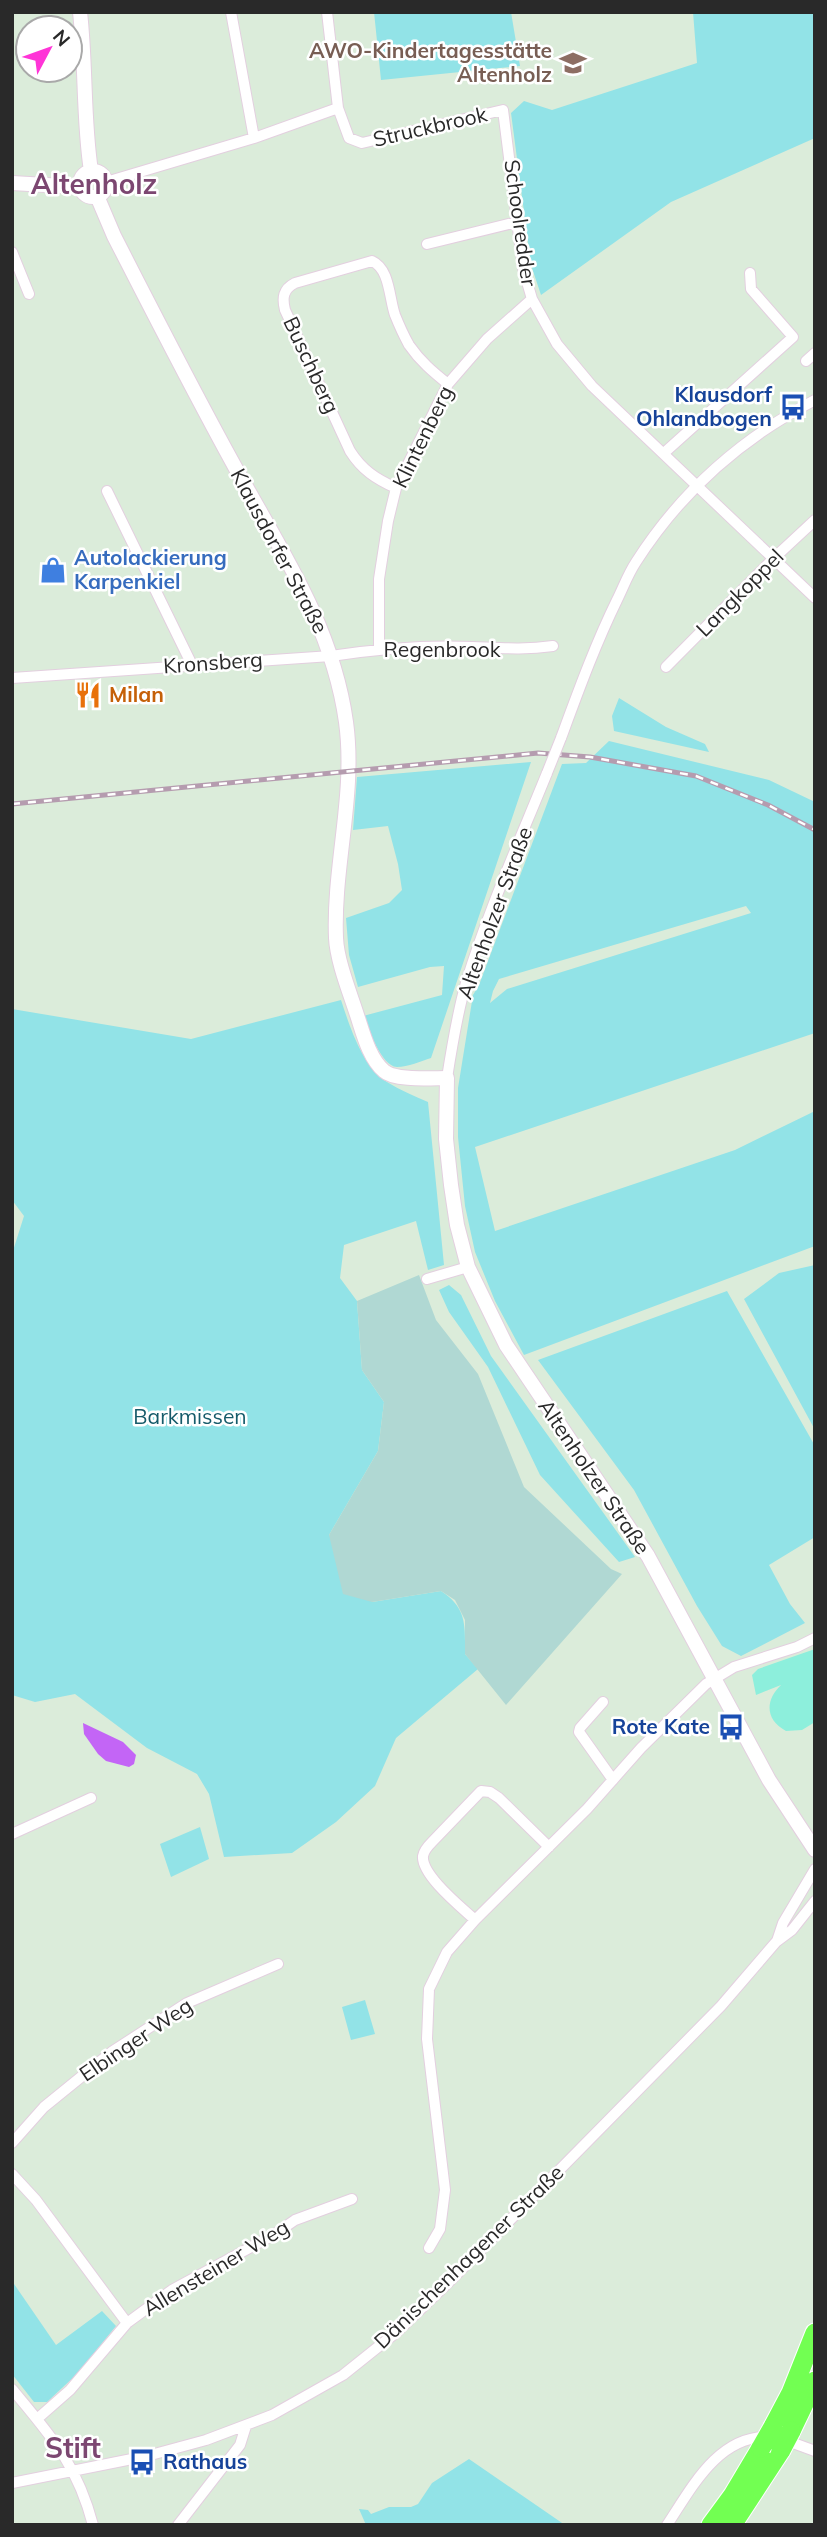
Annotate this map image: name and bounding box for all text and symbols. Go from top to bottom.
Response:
north arrow [14,14,84,84]
text: N [48,25,76,51]
place label: AWO-Kindertagesstätte Altenholz [309,37,552,87]
school or university icon: AWO-Kindertagesstätte Altenholz [558,48,588,78]
street label: Struckbrook [370,100,490,152]
street label: Schoolredder [499,158,543,288]
district label: Altenholz [31,166,157,201]
street label: Buschberg [278,312,346,417]
street label: Klintenberg [386,381,458,492]
place label: Klausdorf Ohlandbogen [636,381,773,431]
bus stop icon: Klausdorf Ohlandbogen [778,392,808,422]
street label: Klausdorfer Straße [225,464,334,637]
street label: Langkoppel [690,543,789,642]
place label: Autolackierung Karpenkiel [74,544,227,594]
shop icon: Autolackierung Karpenkiel [38,555,68,585]
street label: Regenbrook [384,636,501,662]
street label: Kronsberg [162,646,264,678]
restaurant icon: Milan [73,680,103,710]
place label: Milan [109,681,164,707]
street label: Altenholzer Straße [451,823,537,1002]
street label: Altenholzer Straße [533,1394,656,1559]
park label: Barkmissen [133,1403,247,1429]
bus stop icon: Rote Kate [716,1712,746,1742]
place label: Rote Kate [612,1713,710,1739]
street label: Elbinger Weg [74,1992,197,2086]
street label: Dänischenhagener Straße [368,2159,569,2354]
street label: Allensteiner Weg [138,2213,293,2321]
district label: Stift [45,2430,101,2465]
bus stop icon: Rathaus [127,2447,157,2477]
place label: Rathaus [163,2448,247,2474]

